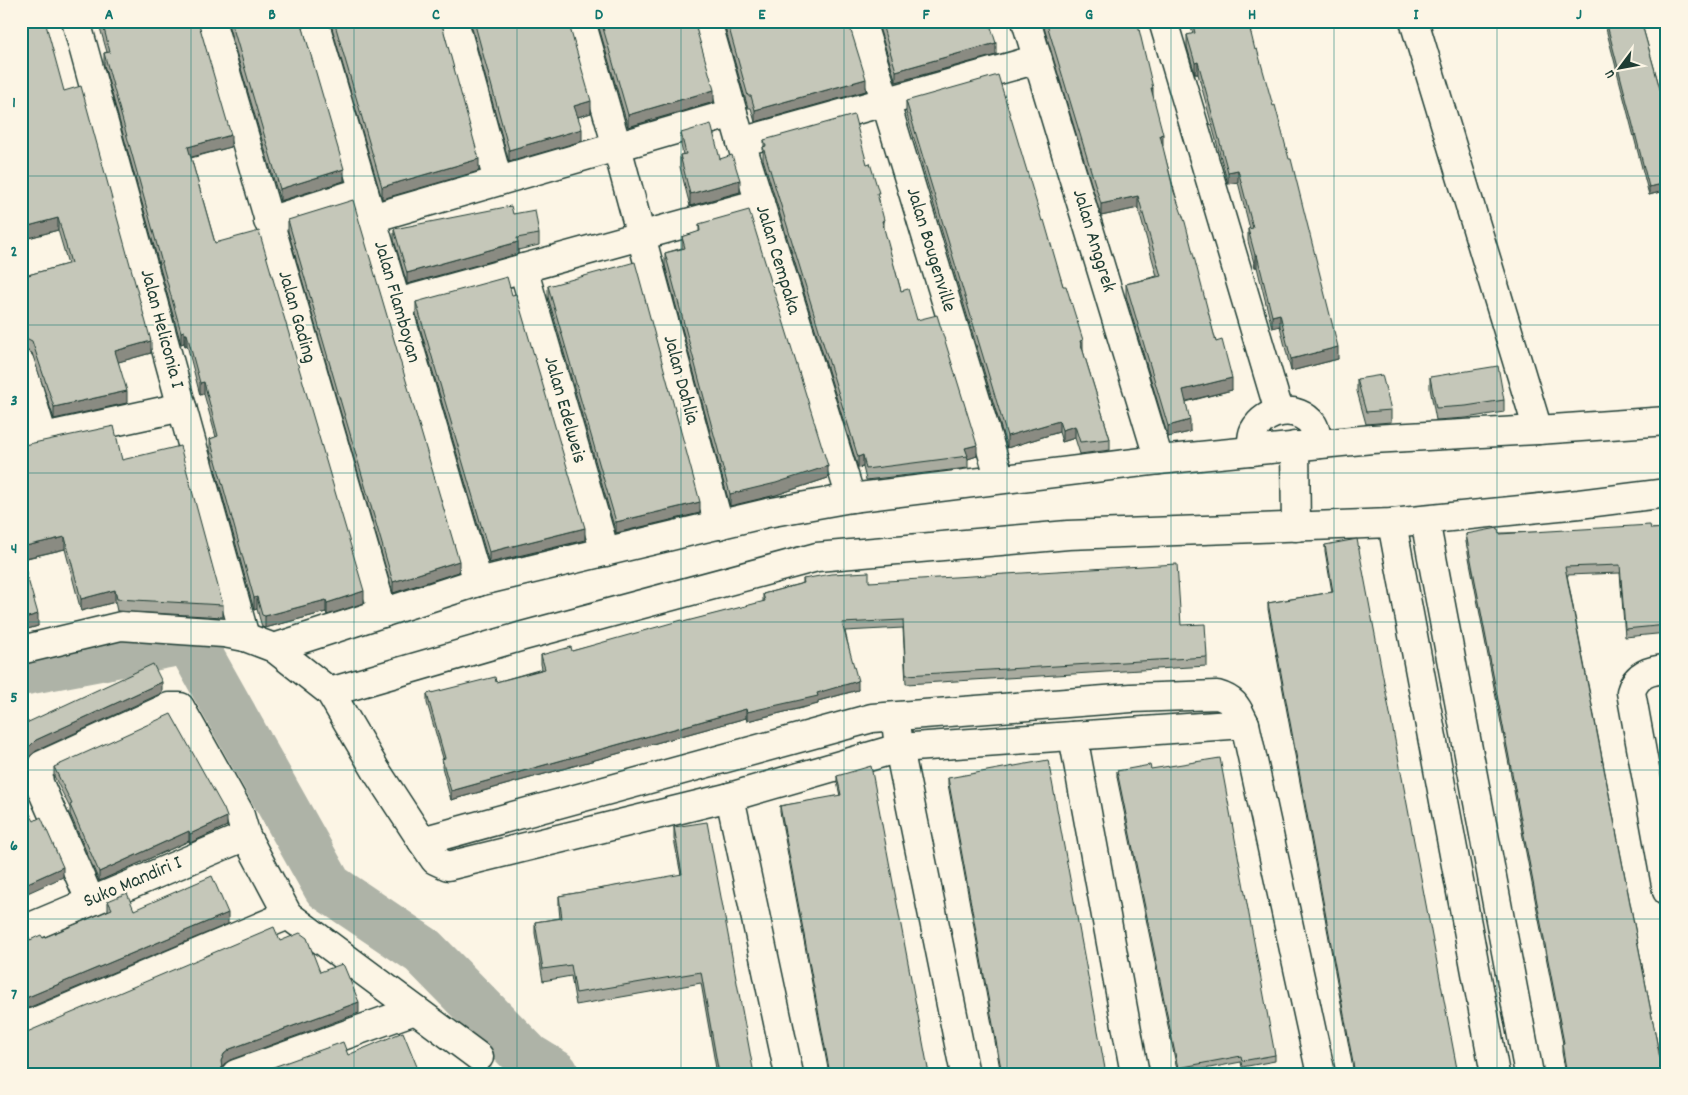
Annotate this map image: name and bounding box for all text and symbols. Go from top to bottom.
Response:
text: A [105,4,114,27]
text: B [268,4,276,27]
text: C [432,4,440,27]
text: D [595,4,604,27]
text: E [758,4,766,27]
text: F [922,4,930,27]
text: G [1085,4,1093,27]
text: H [1248,4,1256,27]
text: I [1414,4,1420,27]
text: J [1576,4,1582,27]
north arrow [1596,42,1646,92]
text: U [1600,65,1621,82]
text: 1 [12,92,16,115]
street label: Jalan Bougenville [898,184,962,316]
street label: Jalan Anggrek [1064,186,1122,296]
street label: Jalan Cempaka [747,202,807,319]
street label: Jalan Flamboyan [365,238,427,366]
text: 2 [11,241,18,264]
street label: Jalan Heliconia I [132,266,190,392]
street label: Jalan Gading [269,267,323,367]
street label: Jalan Dahlia [655,332,705,428]
street label: Jalan Edelweis [535,353,593,467]
text: 3 [10,390,18,413]
text: 4 [11,538,17,561]
text: 5 [10,687,18,710]
text: 6 [10,835,18,858]
street label: Suko Mandiri I [79,850,187,916]
text: 7 [11,984,17,1007]

